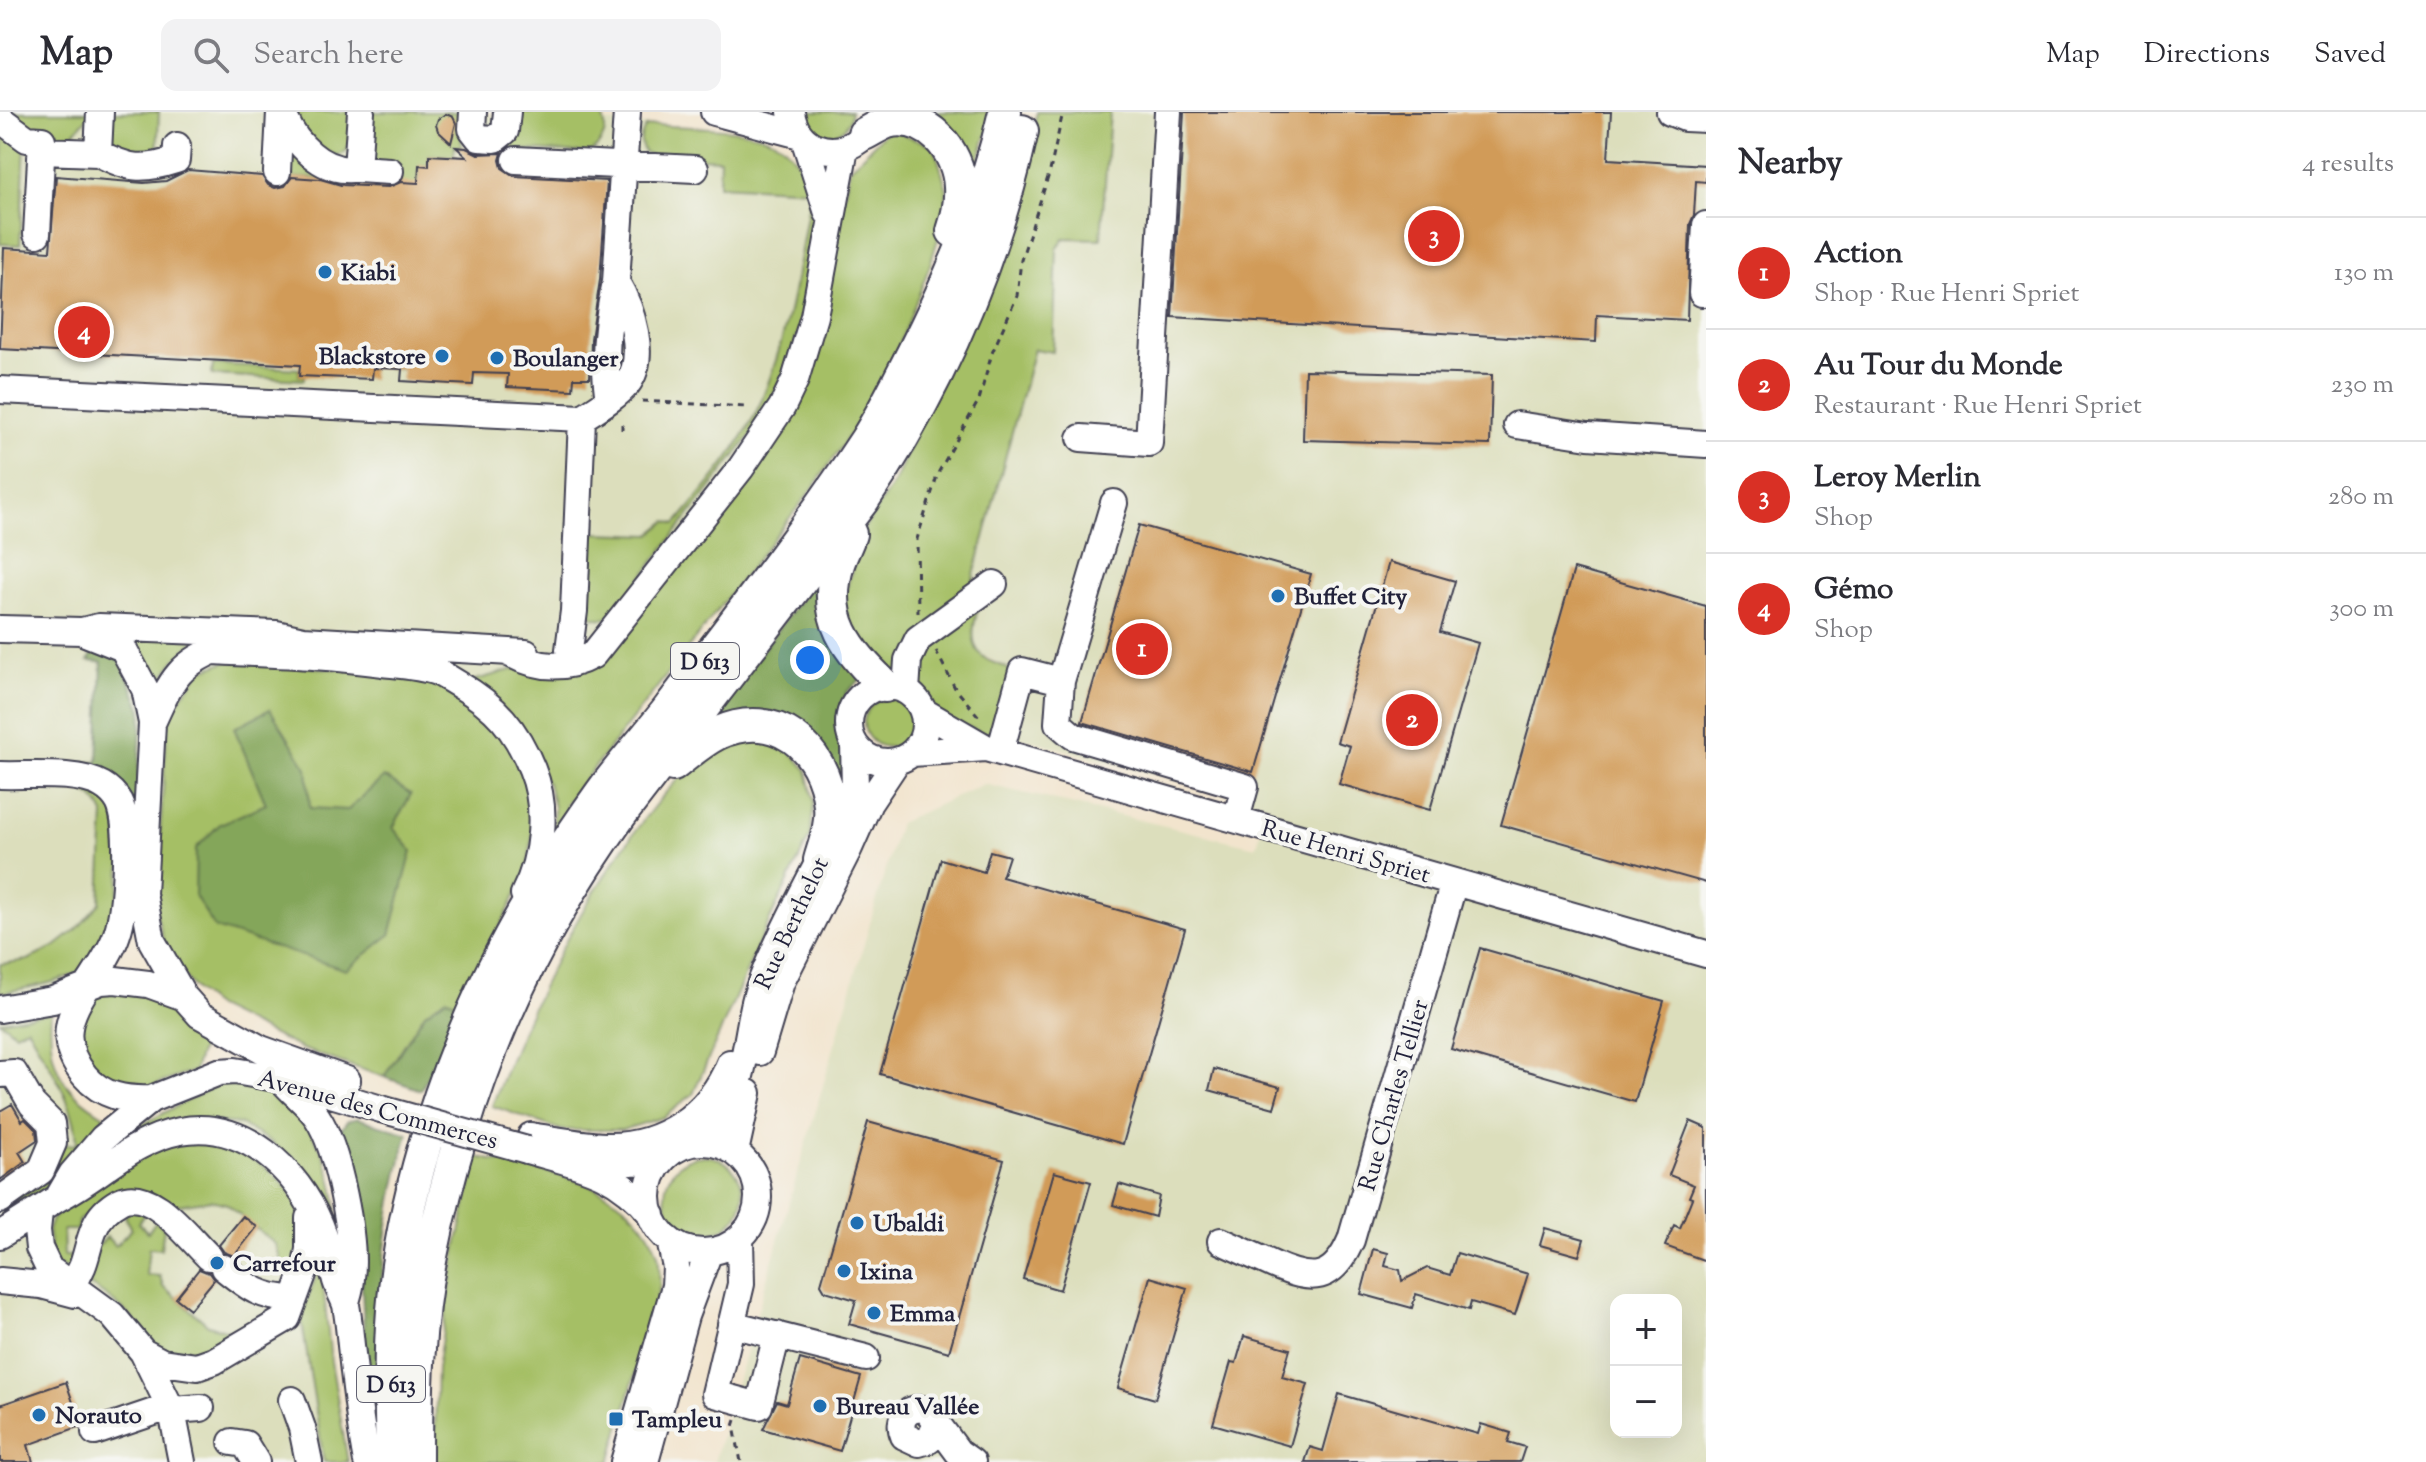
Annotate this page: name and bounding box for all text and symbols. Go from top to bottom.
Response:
search box [161,19,721,91]
text: Map [40,28,113,82]
icon: search [189,33,233,77]
text: Search here [253,34,404,77]
text: Map [2046,35,2100,75]
text: Directions [2144,35,2270,75]
text: Saved [2314,35,2386,75]
text: Nearby [1738,140,1843,189]
text: 4 results [2302,146,2394,183]
pin: 3 [1408,206,1460,266]
text: Action [1814,233,1903,276]
text: 1 [1760,255,1768,292]
text: 130 m [2334,255,2394,292]
place label: Kiabi [341,257,396,291]
marker: Kiabi [316,263,334,281]
text: Shop · Rue Henri Spriet [1814,276,2079,313]
pin: 4 [58,302,110,362]
place label: Blackstore [319,341,426,375]
place label: Boulanger [513,343,620,377]
text: Au Tour du Monde [1814,345,2063,388]
marker: Blackstore [433,347,451,365]
marker: Boulanger [488,349,506,367]
text: 2 [1758,367,1770,404]
text: 230 m [2331,367,2394,404]
text: Restaurant · Rue Henri Spriet [1814,388,2142,425]
text: Leroy Merlin [1814,457,1981,500]
text: 3 [1759,479,1769,516]
text: 280 m [2328,479,2394,516]
text: Shop [1814,500,1873,537]
text: Gémo [1814,569,1893,612]
place label: Buffet City [1294,581,1407,615]
marker: Buffet City [1269,587,1287,605]
text: 4 [1757,591,1771,628]
text: 300 m [2329,591,2394,628]
text: Shop [1814,612,1873,649]
pin: 1 [1116,619,1168,679]
your location [790,640,830,680]
road number: D 613 [671,643,739,679]
pin: 2 [1386,690,1438,750]
street label: Rue Henri Spriet [1257,813,1434,893]
street label: Rue Berthelot [747,852,838,996]
street label: Rue Charles Tellier [1351,996,1439,1195]
street label: Avenue des Commerces [254,1063,501,1159]
place label: Ubaldi [873,1208,944,1242]
marker: Ubaldi [848,1214,866,1232]
place label: Carrefour [233,1248,337,1282]
marker: Carrefour [208,1254,226,1272]
place label: Ixina [860,1256,914,1290]
marker: Ixina [835,1262,853,1280]
map controls [1610,1294,1682,1438]
button: + [1610,1294,1682,1366]
place label: Emma [890,1298,956,1332]
marker: Emma [865,1304,883,1322]
road number: D 613 [357,1366,425,1402]
button: − [1610,1366,1682,1438]
place label: Bureau Vallée [836,1391,979,1425]
marker: Bureau Vallée [811,1397,829,1415]
place label: Norauto [55,1400,142,1434]
place label: Tampleu [632,1404,722,1438]
marker: Norauto [30,1406,48,1424]
marker: Tampleu [607,1410,625,1428]

